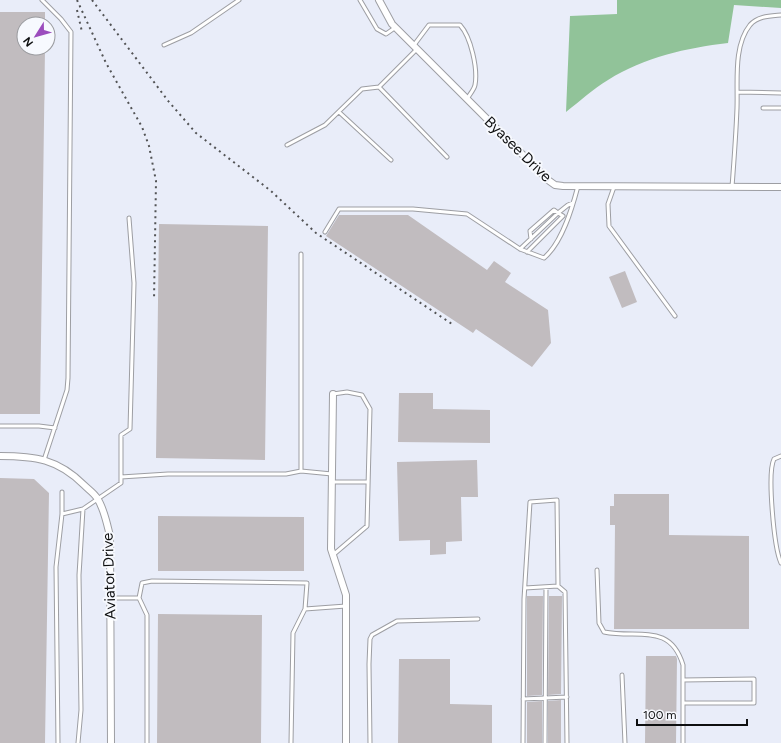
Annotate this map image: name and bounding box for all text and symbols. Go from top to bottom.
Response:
north arrow [16,16,56,56]
text: N [21,34,36,49]
street label: Byasee Drive [481,113,555,185]
street label: Aviator Drive [98,532,120,620]
scale bar [637,701,747,727]
text: 100 m [643,708,677,722]

